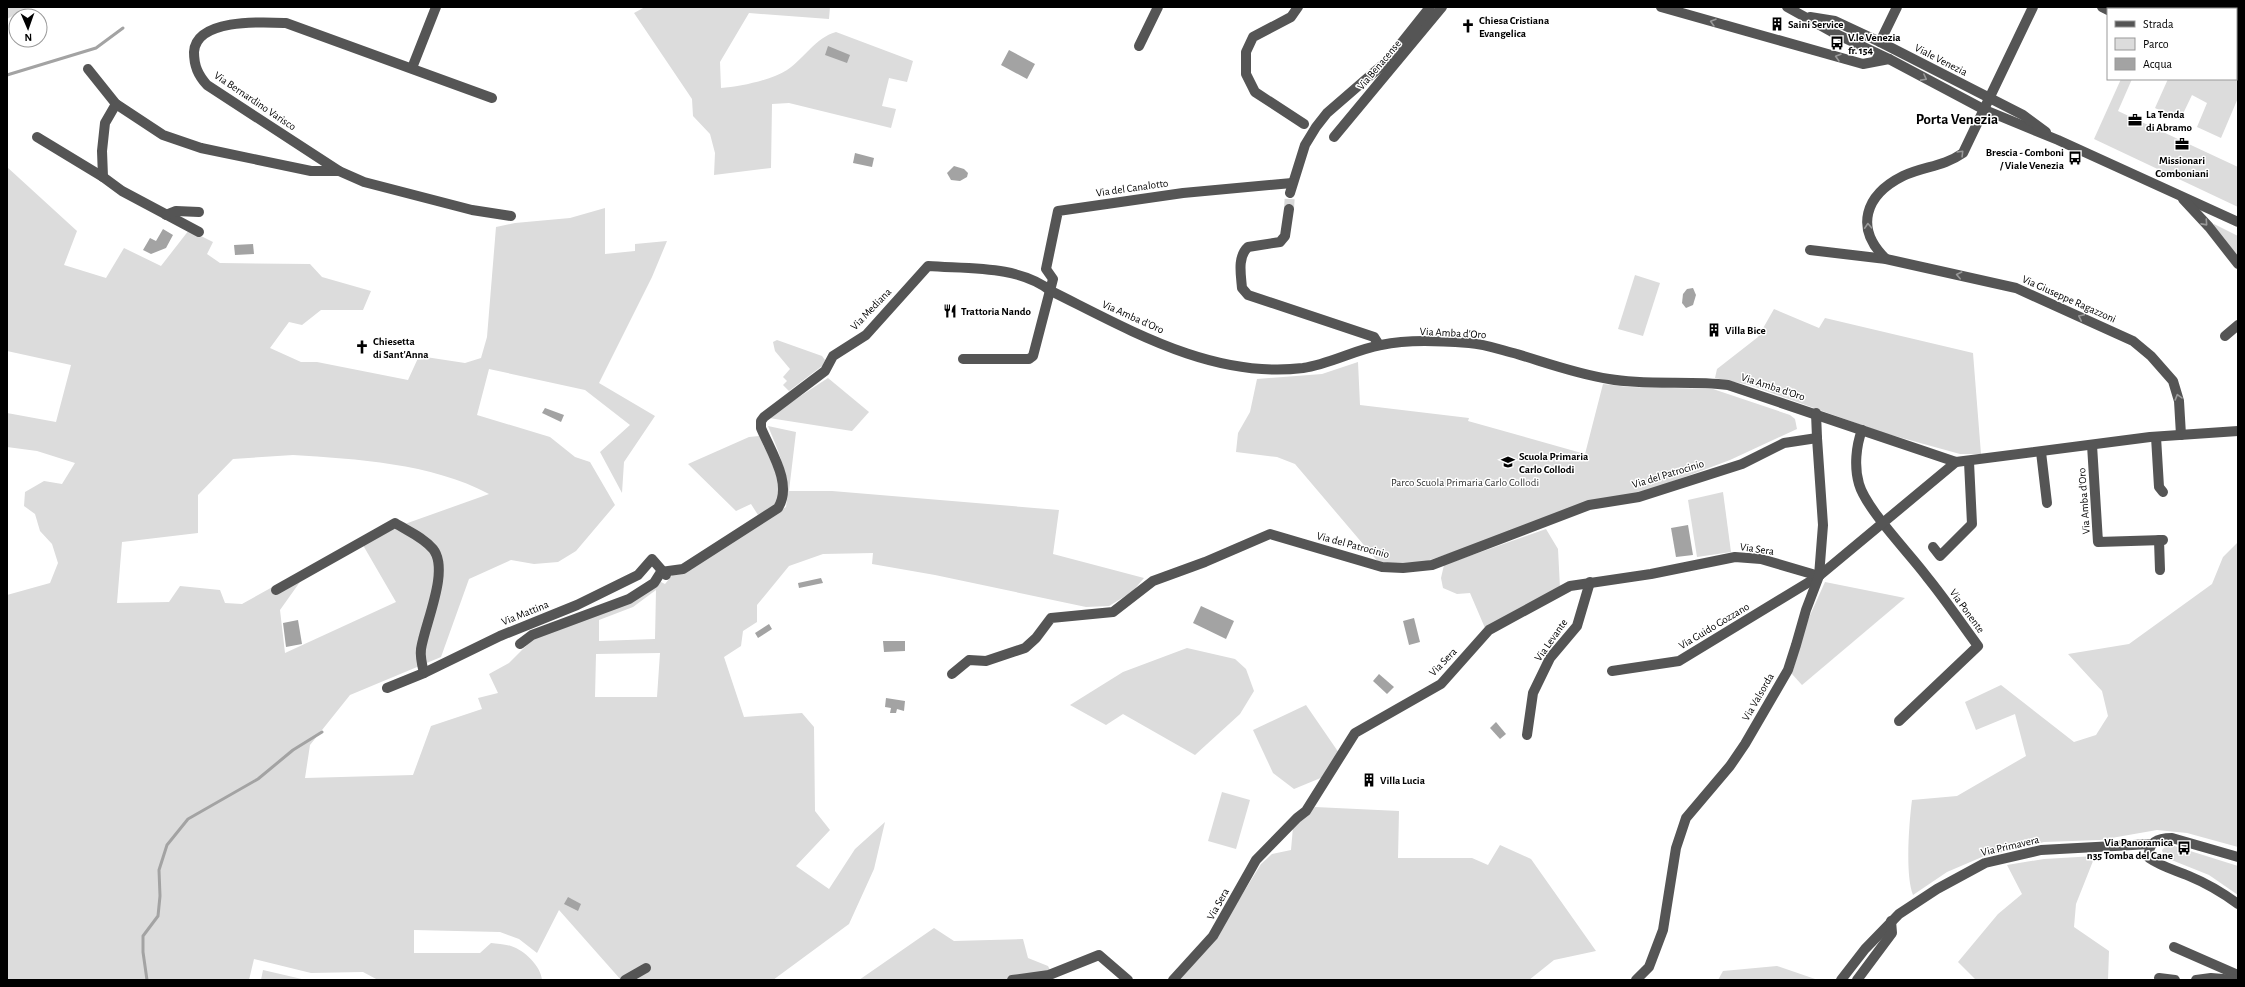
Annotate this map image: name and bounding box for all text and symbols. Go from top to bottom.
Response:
north arrow [8,8,48,48]
legend [2107,8,2237,80]
place label: Chiesa Cristiana Evangelica [1479,15,1550,39]
building icon: Saini Service [1769,16,1785,32]
church icon: Chiesa Cristiana Evangelica [1460,18,1476,34]
one-way arrow [1710,18,1717,27]
text: Strada [2143,18,2174,30]
place label: Saini Service [1788,19,1843,30]
text: N [24,32,32,43]
place label: V.le Venezia fr. 154 [1848,32,1901,56]
bus stop icon: V.le Venezia fr. 154 [1829,35,1845,51]
street label: Via Benacense [1355,38,1403,92]
text: Parco [2143,38,2169,50]
street label: Viale Venezia [1913,42,1969,78]
one-way arrow [1835,53,1842,62]
text: Acqua [2143,58,2173,70]
street label: Via Bernardino Varisco [212,70,298,132]
one-way arrow [1920,73,1927,80]
place label: La Tenda di Abramo [2146,109,2193,133]
district label: Porta Venezia [1916,112,1998,127]
office icon: La Tenda di Abramo [2127,112,2143,128]
office icon: Missionari Comboniani [2174,136,2190,152]
place label: Brescia - Comboni / Viale Venezia [1986,147,2065,171]
one-way arrow [1956,150,1964,158]
bus stop icon: Brescia - Comboni / Viale Venezia [2067,150,2083,166]
place label: Missionari Comboniani [2155,155,2209,179]
street label: Via del Canalotto [1095,177,1169,199]
one-way arrow [2200,219,2207,226]
one-way arrow [1863,223,1872,230]
one-way arrow [1956,271,1962,279]
street label: Via Giuseppe Ragazzoni [2020,273,2118,325]
street label: Via Mediana [848,286,894,332]
street label: Via Amba d'Oro [1100,298,1166,336]
restaurant icon: Trattoria Nando [942,303,958,319]
place label: Trattoria Nando [961,306,1032,317]
one-way arrow [2078,314,2086,322]
building icon: Villa Bice [1706,322,1722,338]
place label: Villa Bice [1725,325,1766,336]
street label: Via Amba d'Oro [1419,326,1487,340]
place label: Chiesetta di Sant'Anna [373,336,429,360]
church icon: Chiesetta di Sant'Anna [354,339,370,355]
street label: Via Amba d'Oro [1740,371,1806,403]
one-way arrow [2174,393,2183,400]
place label: Scuola Primaria Carlo Collodi [1519,451,1589,475]
school or university icon: Scuola Primaria Carlo Collodi [1500,454,1516,470]
street label: Via del Patrocinio [1631,458,1705,490]
street label: Via Amba d'Oro [2076,467,2092,535]
park label: Parco Scuola Primaria Carlo Collodi [1391,477,1539,488]
street label: Via del Patrocinio [1316,530,1390,560]
street label: Via Sera [1739,541,1775,557]
street label: Via Ponente [1948,587,1986,635]
street label: Via Mattina [500,599,550,627]
street label: Via Guido Gozzano [1677,601,1751,651]
street label: Via Levante [1532,617,1570,663]
street label: Via Sera [1427,646,1459,678]
street label: Via Valsorda [1740,671,1776,723]
building icon: Villa Lucia [1361,772,1377,788]
place label: Villa Lucia [1380,775,1426,786]
street label: Via Primavera [1980,834,2040,858]
place label: Via Panoramica n35 Tomba del Cane [2087,837,2174,861]
bus stop icon: Via Panoramica n35 Tomba del Cane [2176,840,2192,856]
street label: Via Sera [1205,886,1231,922]

